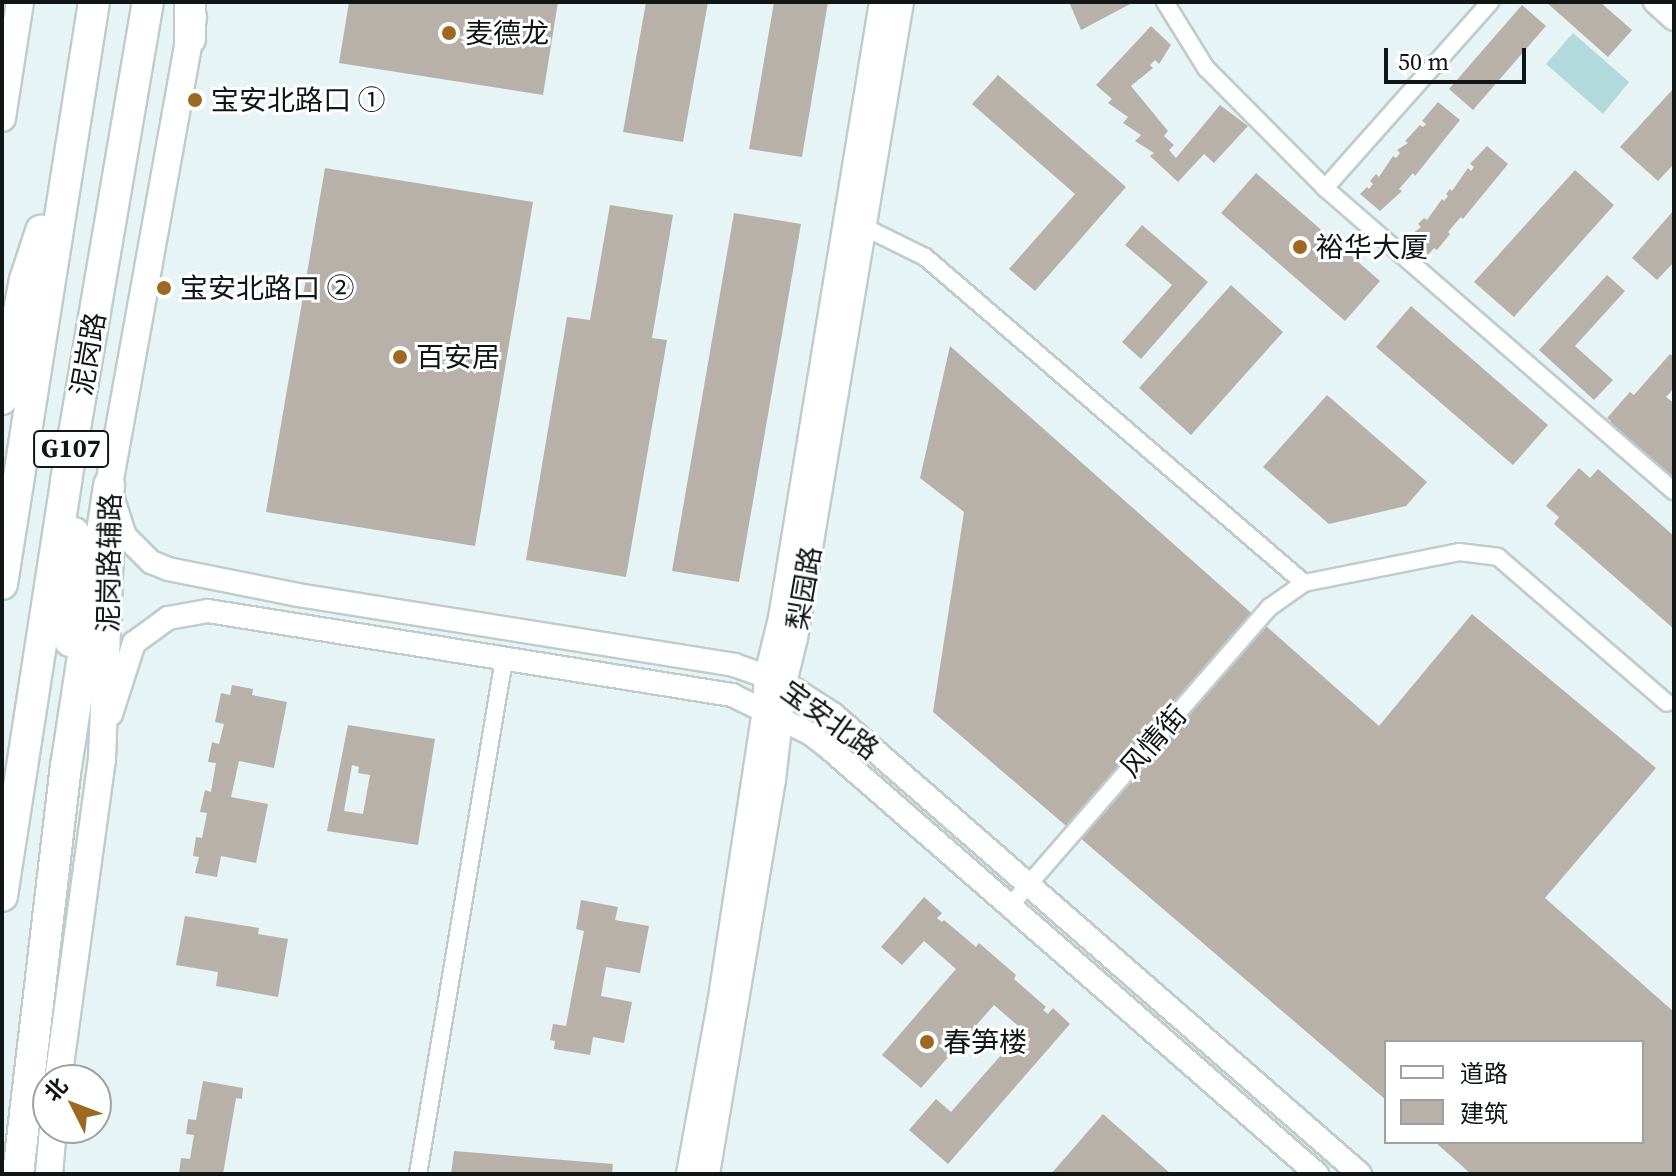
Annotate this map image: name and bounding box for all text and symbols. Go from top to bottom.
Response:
place label: 麦德龙 [465,16,549,50]
marker: 麦德龙 [440,24,458,42]
scale bar [1388,32,1530,82]
text: 50 m [1398,45,1449,78]
place label: 宝安北路口 ① [211,83,386,117]
marker: 宝安北路口 ① [186,91,204,109]
place label: 裕华大厦 [1316,230,1428,264]
marker: 裕华大厦 [1291,238,1309,256]
place label: 宝安北路口 ② [180,271,355,305]
marker: 宝安北路口 ② [155,279,173,297]
street label: 泥岗路 [64,310,112,398]
place label: 百安居 [416,340,500,374]
marker: 百安居 [391,348,409,366]
road number: G107 [33,427,109,471]
street label: 泥岗路辅路 [91,493,127,633]
street label: 梨园路 [780,544,828,632]
street label: 宝安北路 [775,673,885,767]
street label: 风情街 [1113,698,1193,784]
place label: 春笋楼 [943,1025,1027,1059]
marker: 春笋楼 [918,1033,936,1051]
legend [1384,1040,1644,1144]
text: 道路 [1460,1057,1508,1090]
north arrow [32,1064,112,1144]
text: 北 [37,1071,74,1108]
text: 建筑 [1460,1097,1508,1130]

